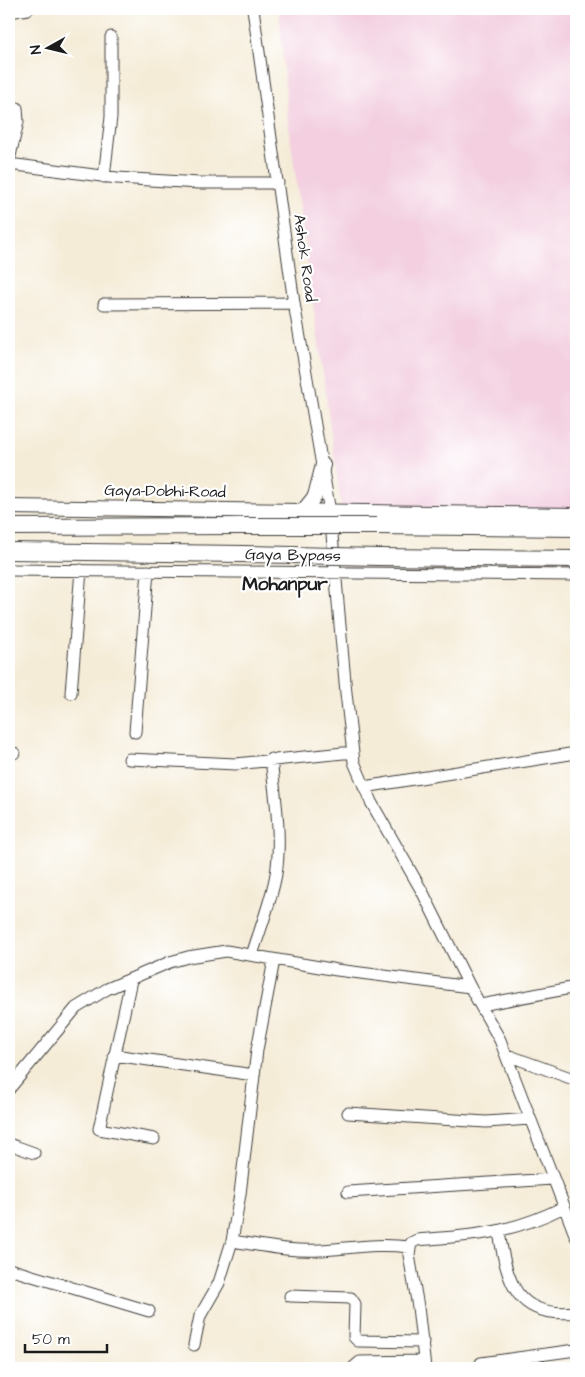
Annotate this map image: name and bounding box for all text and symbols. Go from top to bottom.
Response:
north arrow [22,22,72,72]
text: N [26,44,47,55]
street label: Ashok Road [288,213,322,303]
street label: Gaya-Dobhi-Road [104,479,226,504]
street label: Gaya Bypass [245,543,341,568]
district label: Mohanpur [242,571,328,598]
scale bar [25,1322,108,1354]
text: 50 m [32,1329,70,1350]

